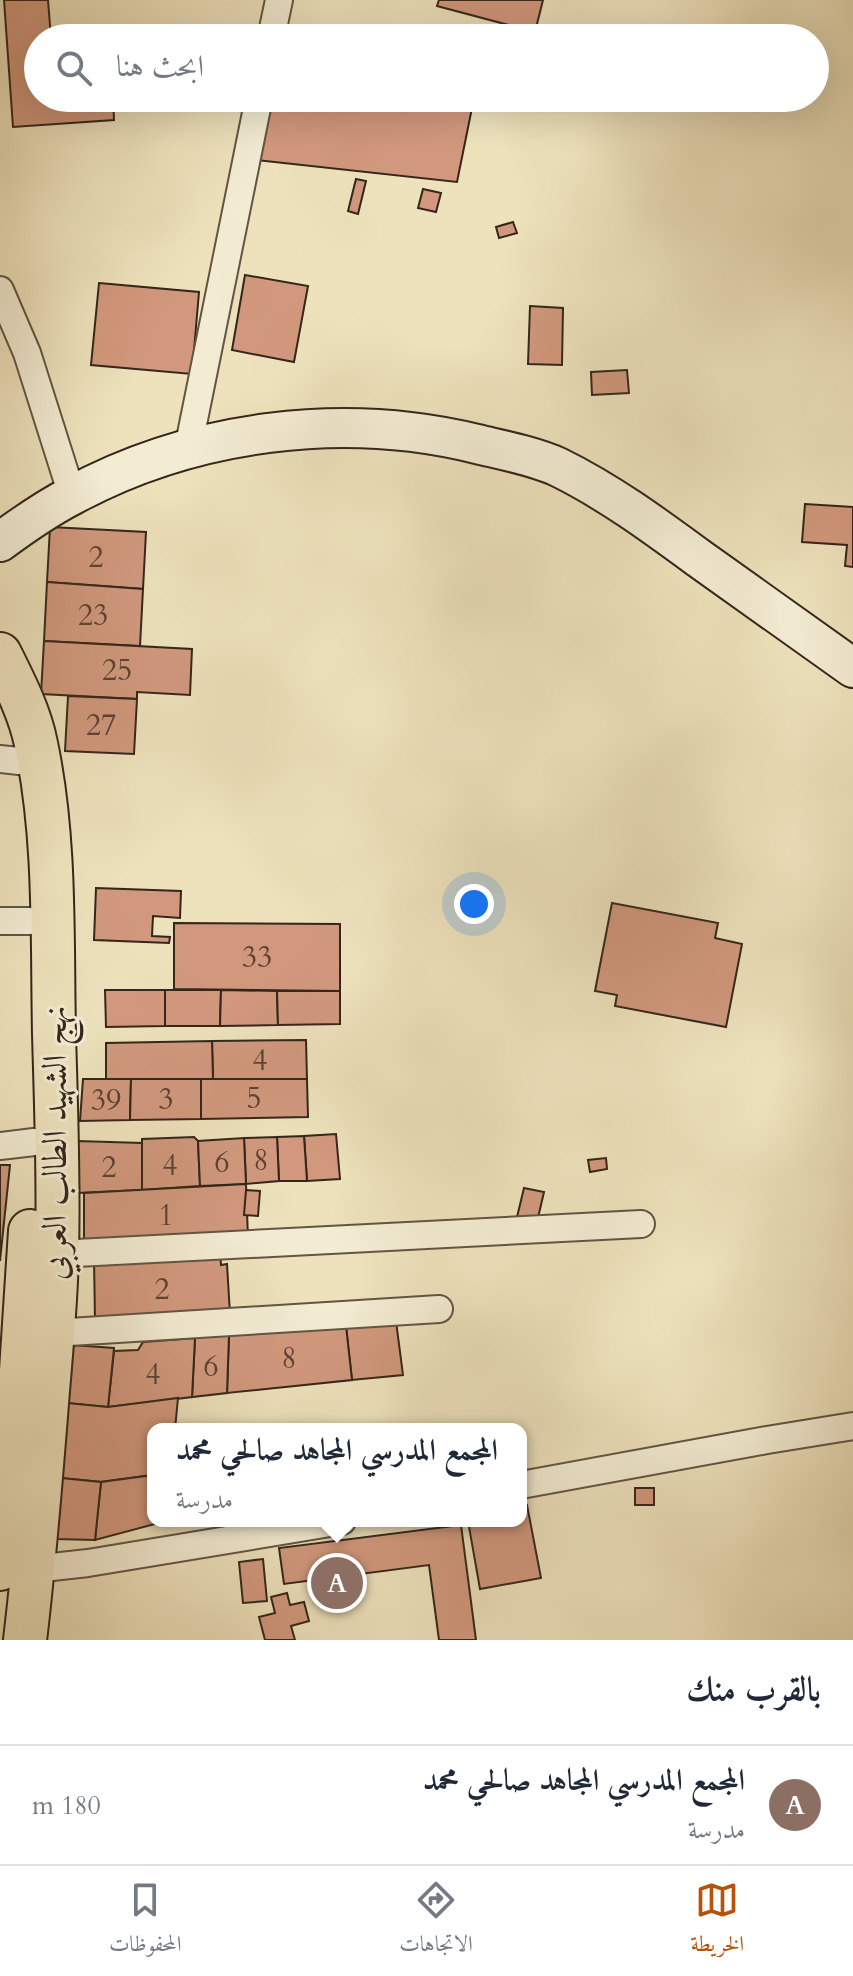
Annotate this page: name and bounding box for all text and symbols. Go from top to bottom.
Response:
search box [24,24,829,112]
icon: search [52,46,96,90]
text: ابحث هنا [116,46,204,87]
house number: 2 [88,537,104,578]
house number: 23 [78,595,108,636]
house number: 25 [102,650,132,691]
house number: 27 [86,705,116,746]
your location [454,884,494,924]
house number: 33 [242,937,272,978]
street label: نهج الشهيد الطالب العربي [32,1006,85,1280]
house number: 4 [252,1040,268,1081]
house number: 5 [246,1078,262,1119]
house number: 3 [158,1079,174,1120]
house number: 39 [91,1080,121,1121]
house number: 8 [253,1140,269,1181]
house number: 6 [214,1142,230,1183]
house number: 4 [162,1145,178,1186]
house number: 2 [101,1147,117,1188]
house number: 1 [158,1195,174,1236]
house number: 2 [154,1269,170,1310]
house number: 8 [281,1338,297,1379]
house number: 6 [203,1346,219,1387]
house number: 4 [145,1354,161,1395]
popup [147,1423,527,1527]
text: المجمع المدرسي المجاهد صالحي محمد [176,1430,498,1471]
text: مدرسة [176,1482,233,1517]
pin: A [311,1553,363,1613]
text: بالقرب منك [686,1666,821,1712]
text: المجمع المدرسي المجاهد صالحي محمد [423,1760,745,1801]
text: 180 m [32,1788,101,1823]
text: A [785,1788,805,1823]
text: مدرسة [688,1812,745,1847]
tab: المحفوظات [109,1878,181,1965]
tab: الاتجاهات [399,1878,473,1965]
tab: الخريطة [691,1878,744,1965]

